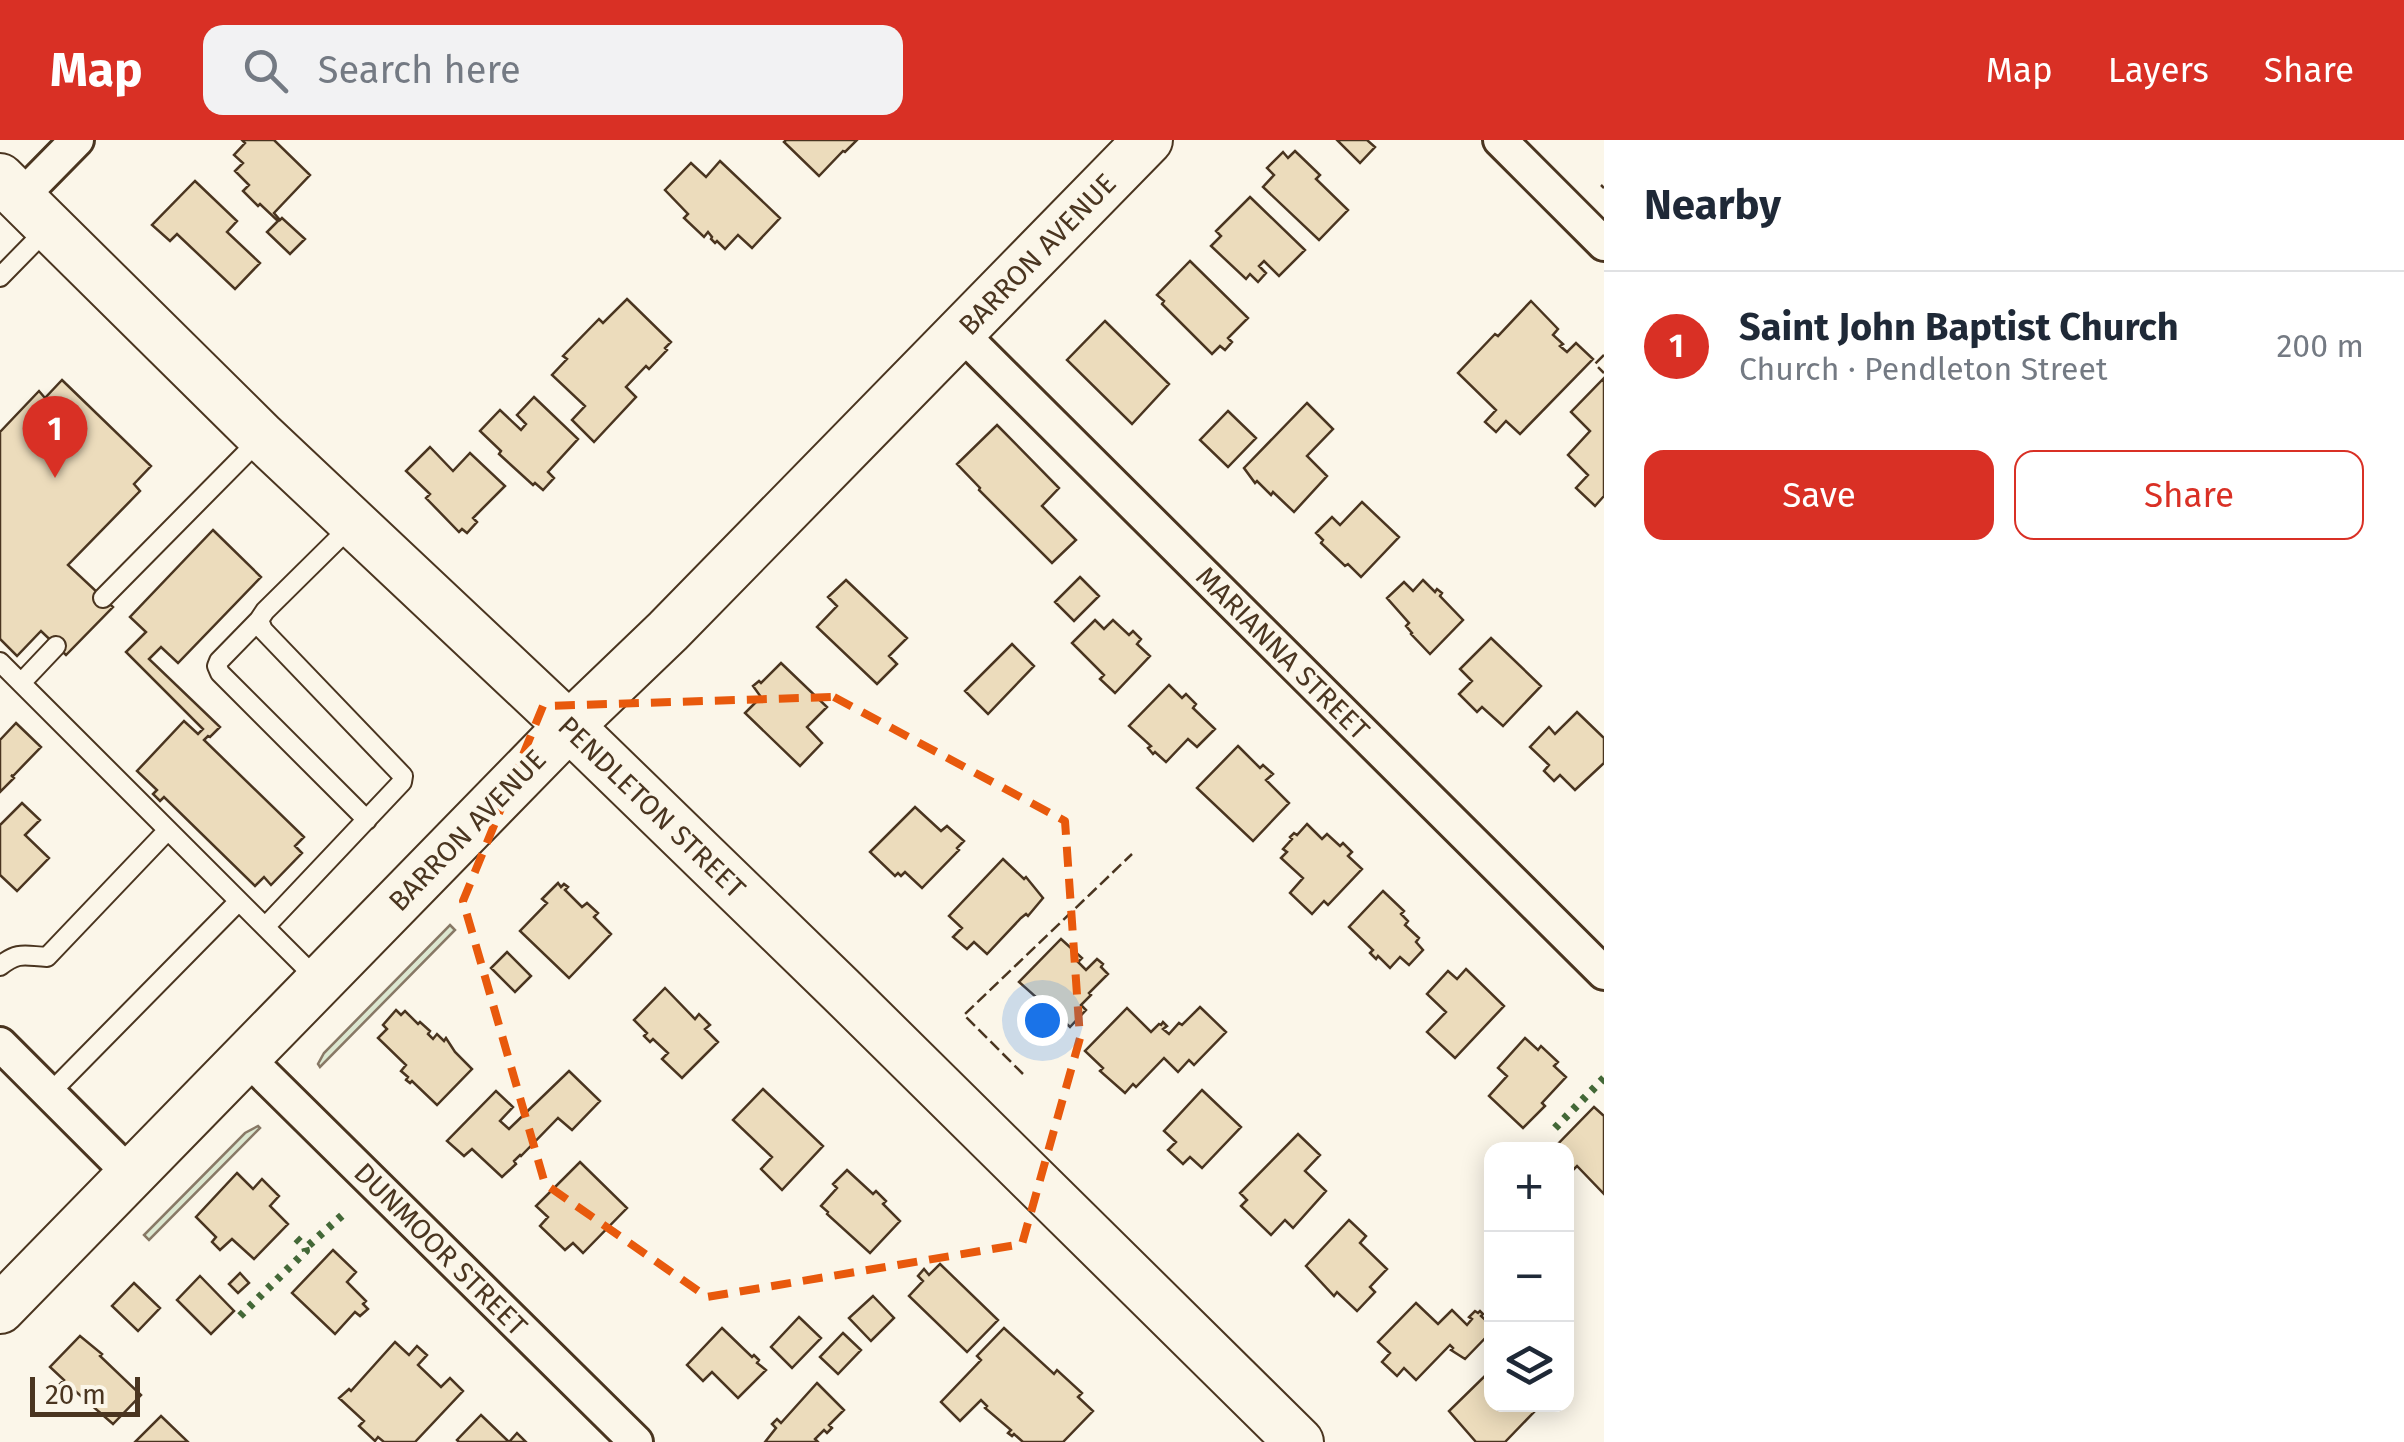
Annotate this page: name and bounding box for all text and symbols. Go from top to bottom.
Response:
search box [203,25,903,115]
text: Map [50,41,143,99]
icon: search [238,43,293,98]
text: Search here [318,47,521,93]
text: Map [1986,49,2053,91]
text: Layers [2108,49,2209,91]
text: Share [2264,49,2354,91]
street label: BARRON AVENUE [952,167,1123,342]
text: Nearby [1644,180,1781,230]
text: Saint John Baptist Church [1739,304,2179,350]
text: 1 [1669,327,1684,365]
text: 200 m [2277,327,2364,365]
text: Church · Pendleton Street [1739,350,2107,388]
pin: 1 [22,395,88,478]
button: Save [1644,450,1994,540]
button: Share [2014,450,2364,540]
street label: MARIANNA STREET [1189,560,1376,747]
street label: PENDLETON STREET [551,710,752,905]
street label: BARRON AVENUE [382,743,553,918]
your location [1017,995,1068,1046]
map controls [1484,1142,1574,1412]
button: + [1484,1142,1574,1232]
street label: DUNMOOR STREET [347,1156,534,1343]
button: − [1484,1232,1574,1322]
button: layers [1484,1322,1574,1412]
scale bar [30,1372,140,1416]
text: 20 m [45,1378,106,1411]

